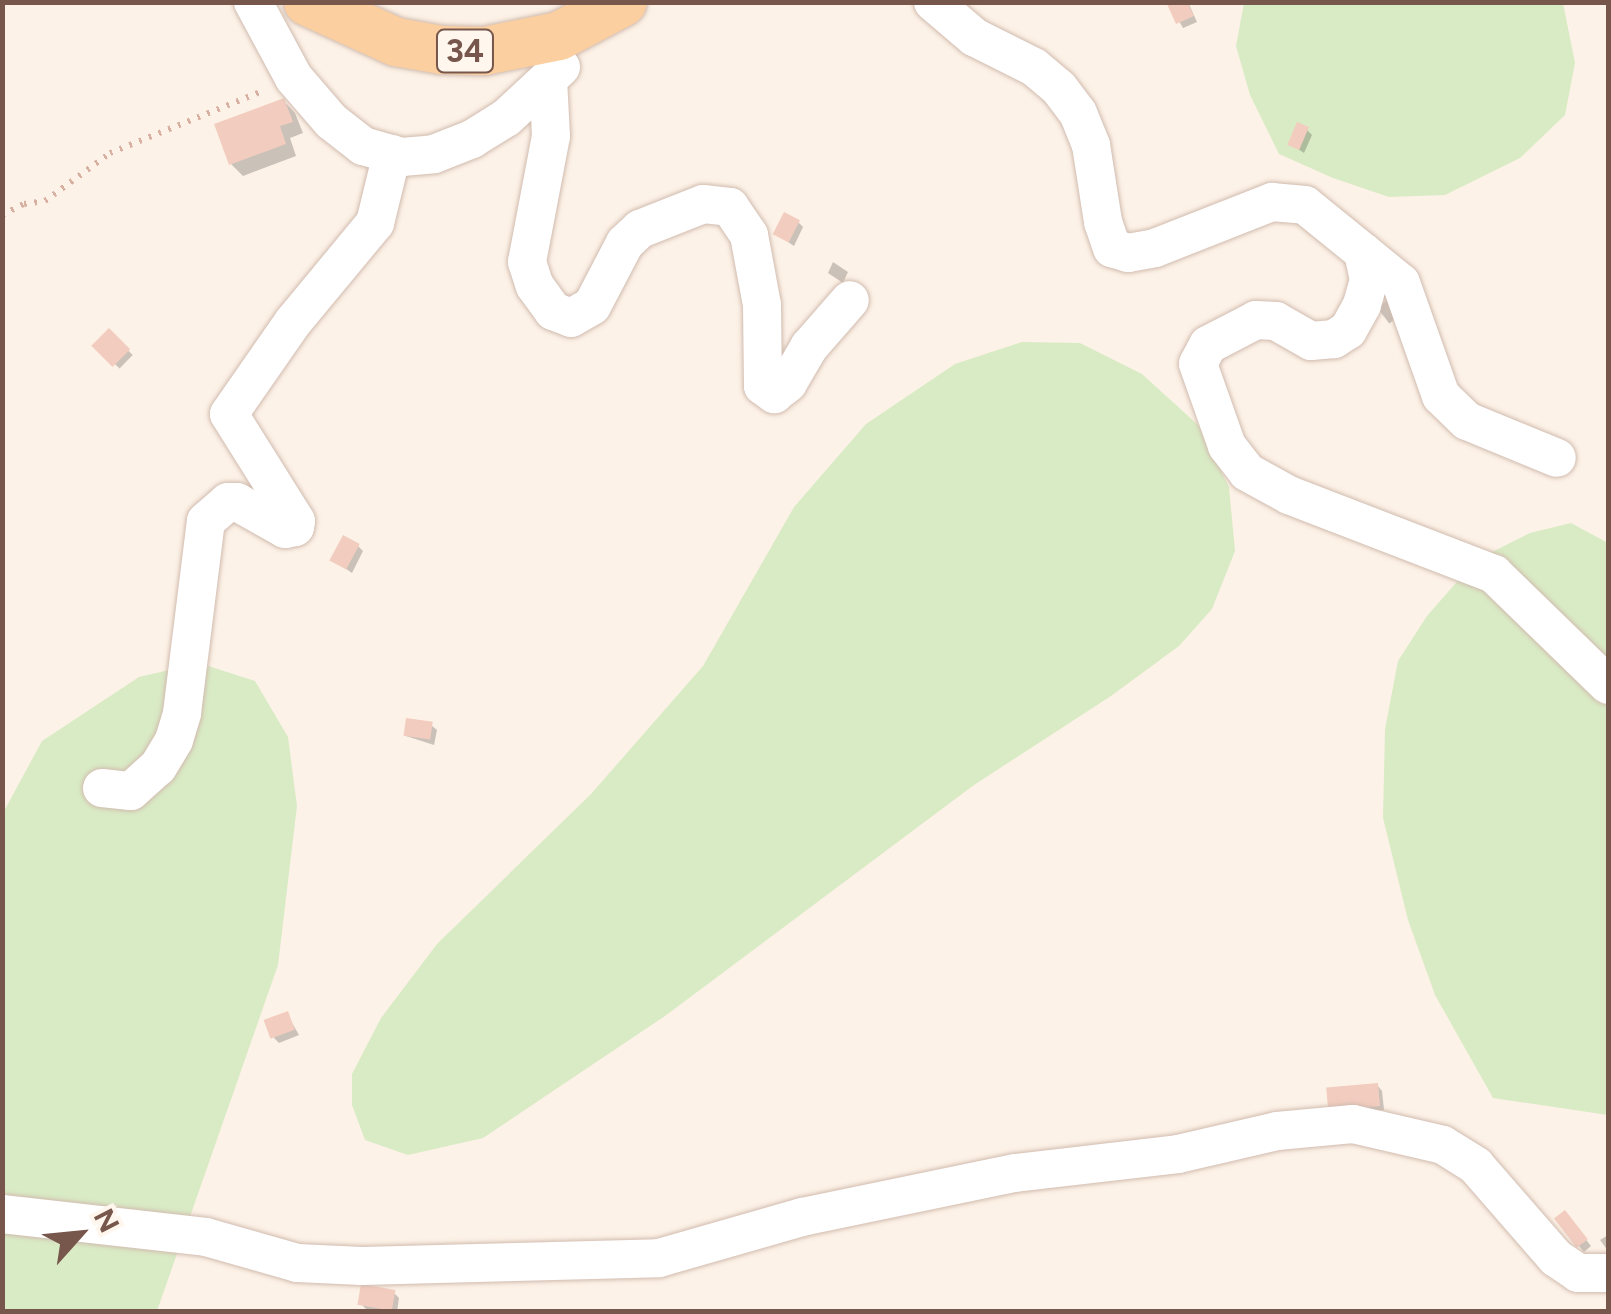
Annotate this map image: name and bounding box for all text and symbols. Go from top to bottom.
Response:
road number: 34 [435,24,495,78]
north arrow [30,1184,130,1284]
text: N [87,1203,127,1238]

